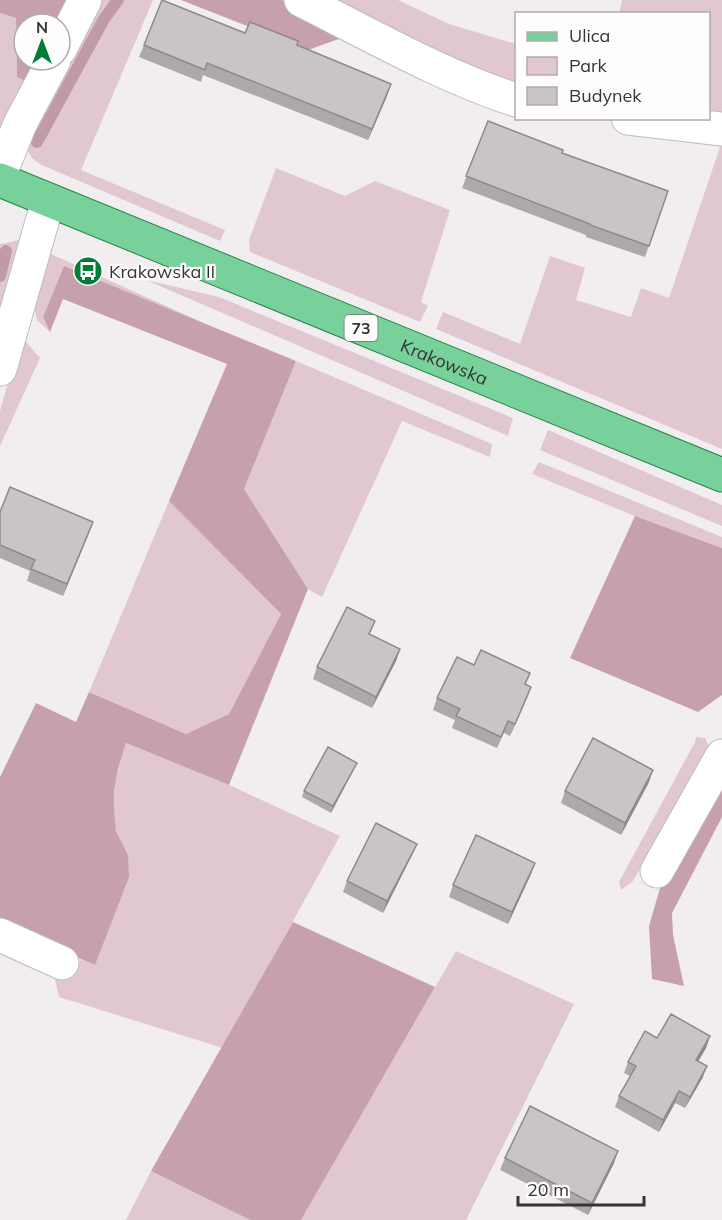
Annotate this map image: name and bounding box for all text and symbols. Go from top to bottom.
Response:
north arrow [12,12,72,72]
legend [515,12,710,120]
text: N [36,17,48,37]
text: Ulica [569,24,610,47]
text: Park [569,54,608,77]
text: Budynek [569,84,642,107]
bus stop icon: Krakowska II [72,255,104,287]
place label: Krakowska II [109,260,215,283]
road number: 73 [344,315,378,341]
street label: Krakowska [397,333,491,390]
scale bar [518,1169,644,1207]
text: 20 m [527,1178,569,1201]

